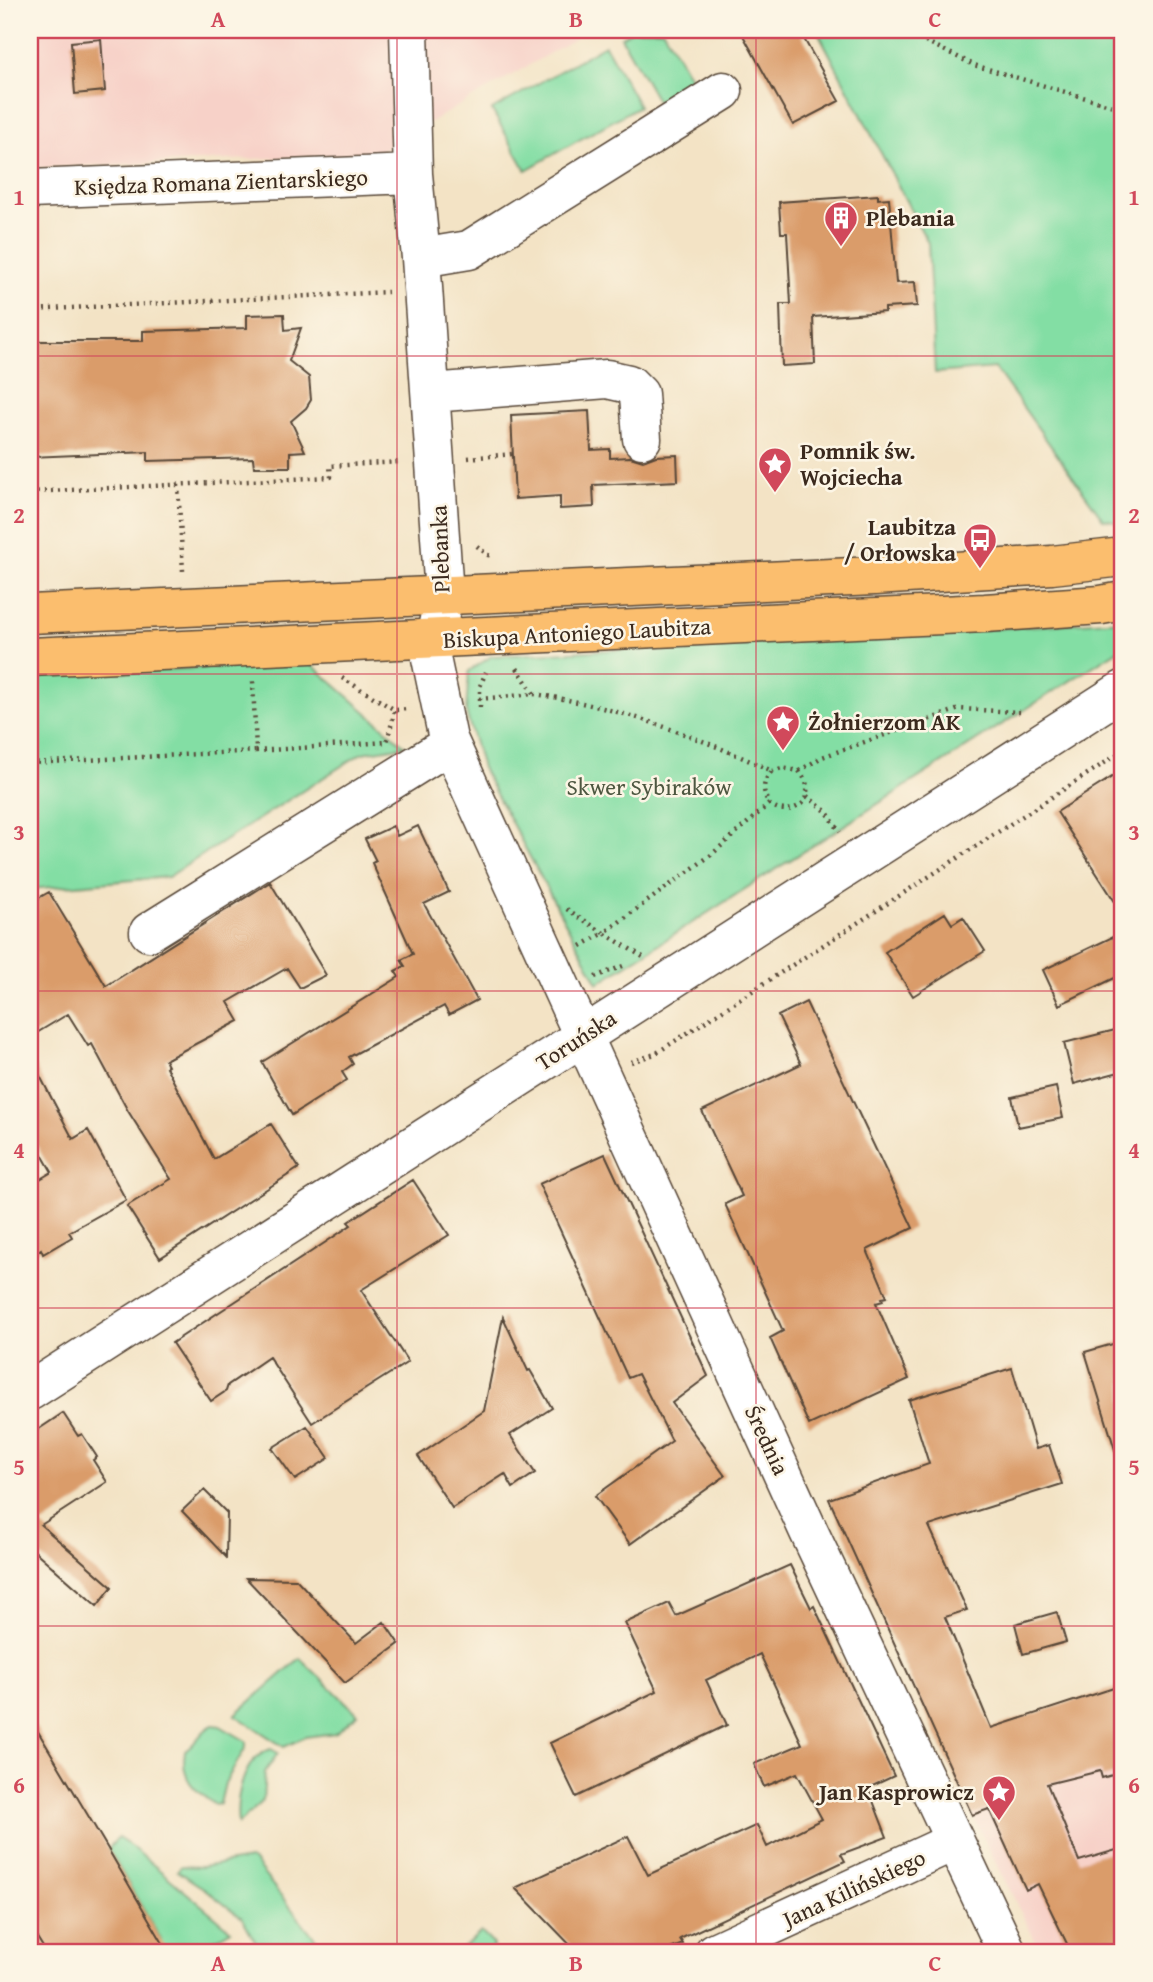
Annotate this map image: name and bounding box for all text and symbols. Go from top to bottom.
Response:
text: A [211,2,226,35]
text: B [569,2,583,35]
text: C [928,2,942,35]
street label: Księdza Romana Zientarskiego [74,160,368,203]
text: 1 [13,180,25,213]
text: 1 [1128,180,1140,213]
building icon: Plebania [822,199,860,248]
place label: Plebania [866,201,955,234]
place label: Pomnik św. Wojciecha [800,434,915,493]
place icon: Pomnik św. Wojciecha [756,445,794,494]
text: 2 [13,498,25,531]
text: 2 [1128,498,1140,531]
street label: Plebanka [421,504,458,593]
place label: Laubitza / Orłowska [844,510,956,569]
bus stop icon: Laubitza / Orłowska [961,521,999,570]
street label: Biskupa Antoniego Laubitza [442,609,712,656]
place icon: Żołnierzom AK [764,703,802,752]
place label: Żołnierzom AK [808,705,961,738]
park label: Skwer Sybiraków [566,770,732,803]
text: 3 [13,815,25,848]
text: 3 [1128,815,1140,848]
street label: Toruńska [529,1001,623,1078]
text: 4 [13,1133,25,1166]
text: 4 [1128,1133,1140,1166]
street label: Średnia [737,1399,798,1480]
text: 5 [13,1450,25,1483]
text: 5 [1128,1450,1140,1483]
text: 6 [13,1768,25,1801]
text: 6 [1128,1768,1140,1801]
place icon: Jan Kasprowicz [980,1773,1018,1822]
place label: Jan Kasprowicz [815,1775,974,1808]
street label: Jana Kilińskiego [774,1840,931,1936]
text: A [211,1946,226,1979]
text: B [569,1946,583,1979]
text: C [928,1946,942,1979]

